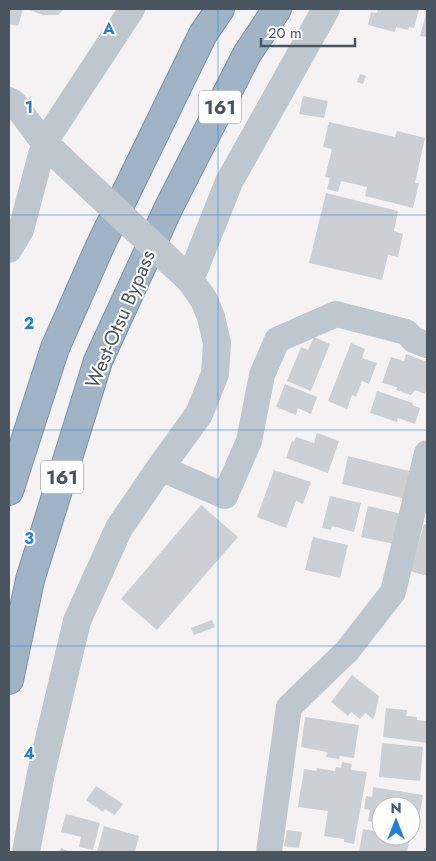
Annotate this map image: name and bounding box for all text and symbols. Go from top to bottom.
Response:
scale bar [261,15,355,47]
text: A [102,17,115,40]
text: 20 m [268,22,302,44]
road number: 161 [199,90,241,124]
text: 1 [25,96,33,119]
street label: West-Otsu Bypass [78,245,163,393]
text: 2 [24,312,34,335]
road number: 161 [41,461,83,494]
text: 3 [24,527,34,550]
text: 4 [23,742,35,765]
north arrow [371,796,421,846]
text: N [390,798,402,818]

